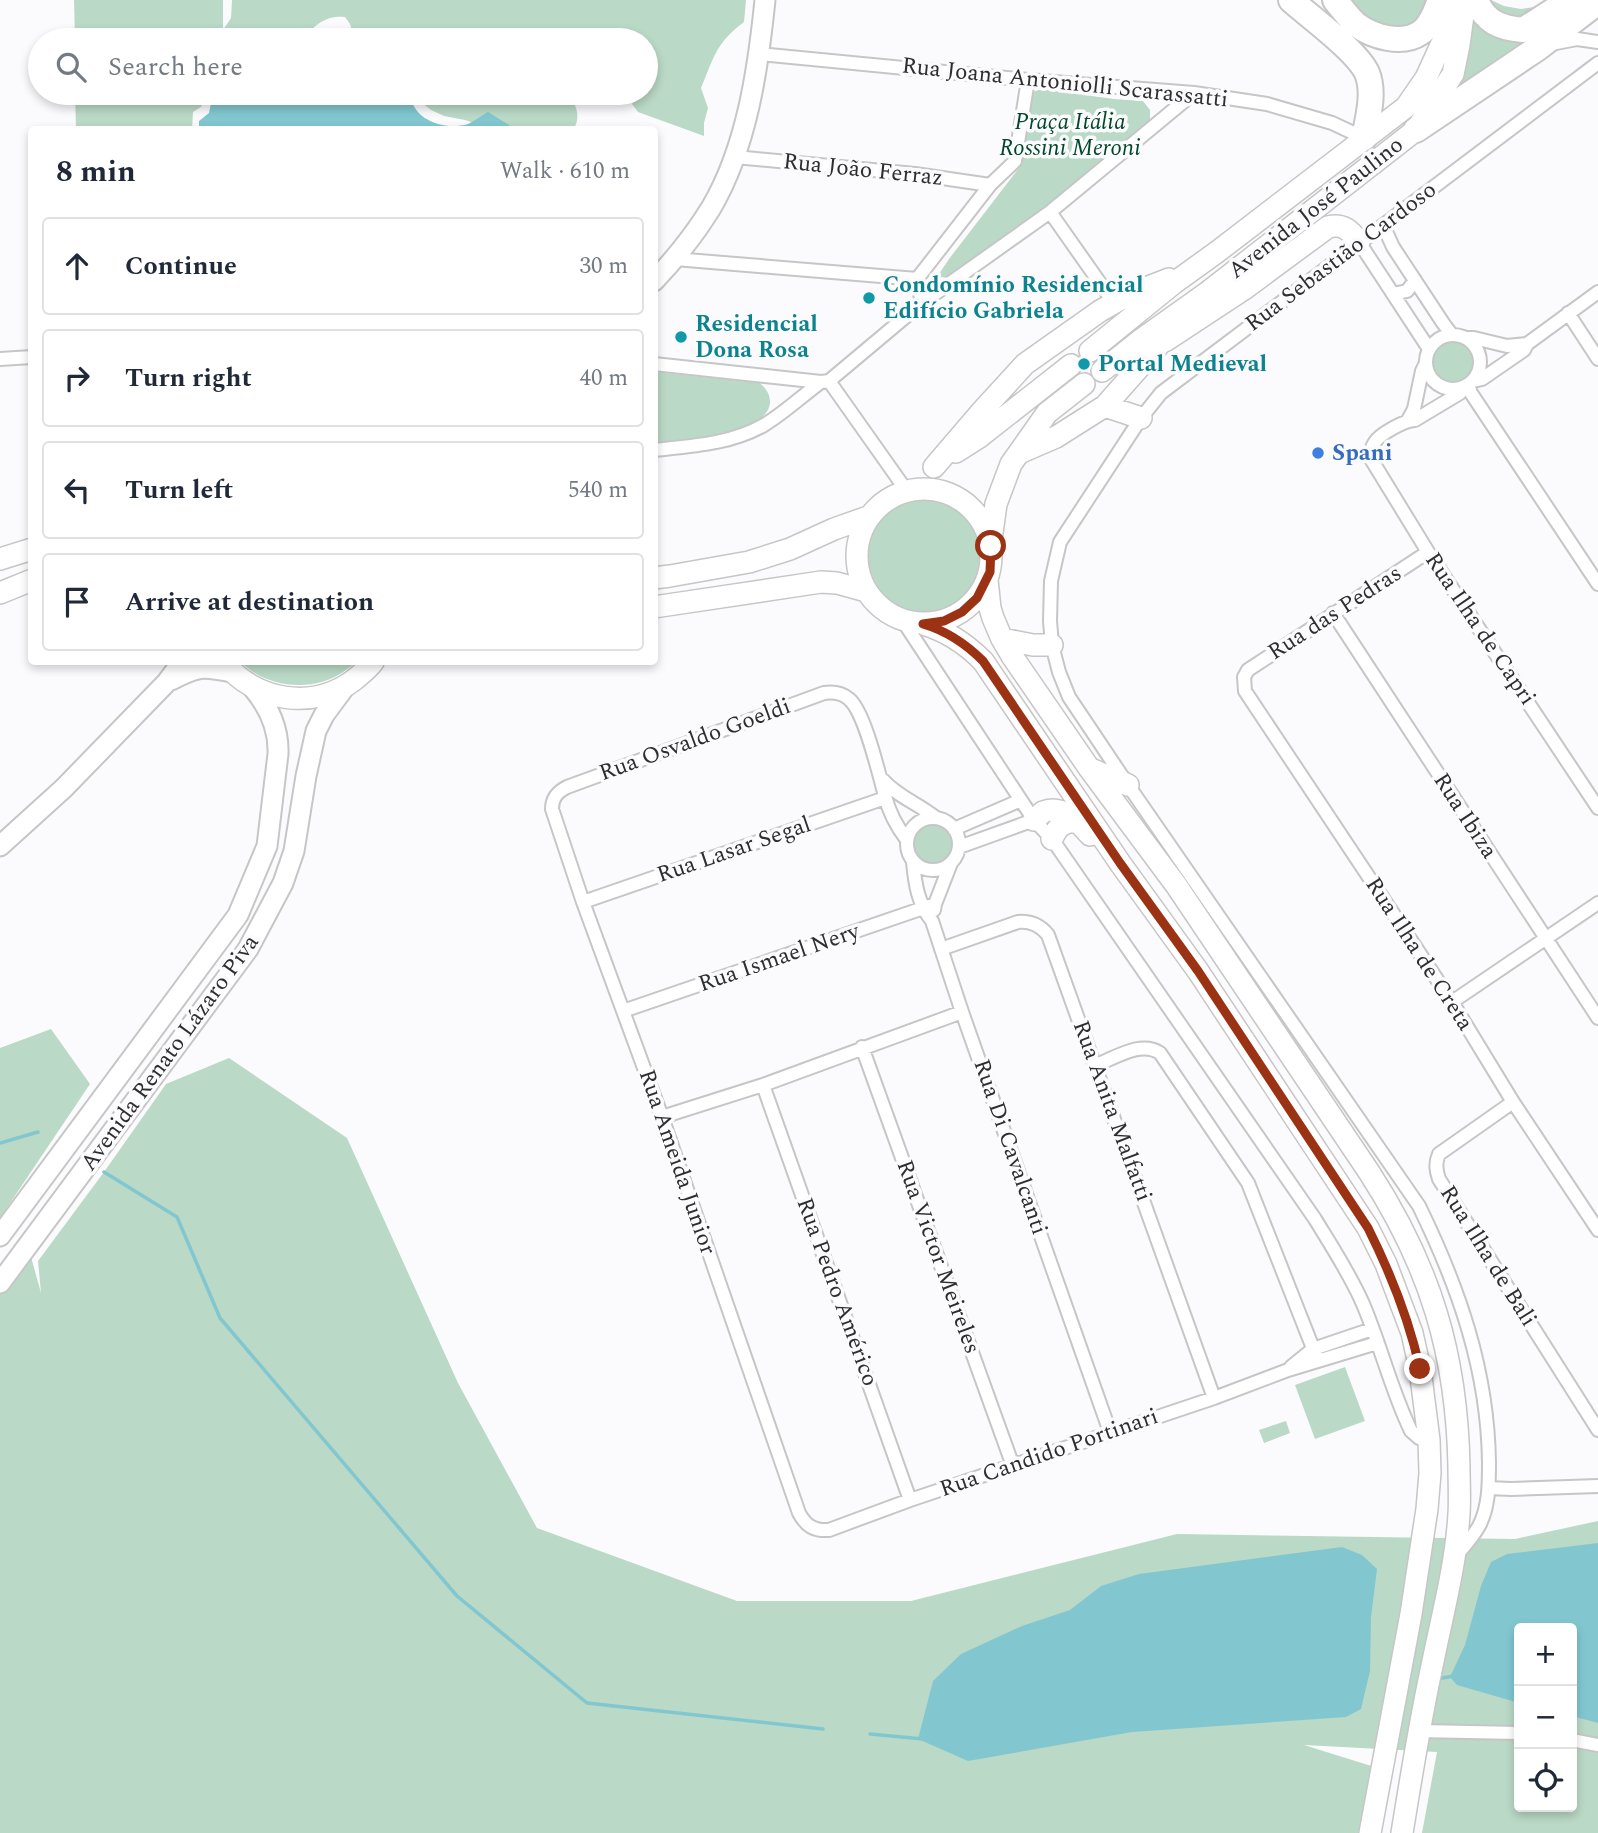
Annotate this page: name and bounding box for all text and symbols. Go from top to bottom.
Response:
search box [28,28,658,105]
text: Search here [108,47,243,87]
icon: search [52,48,90,86]
street label: Rua Joana Antoniolli Scarassatti [900,48,1230,118]
park label: Praça Itália Rossini Meroni [999,105,1141,166]
street label: Avenida José Paulino [1221,128,1411,288]
street label: Rua João Ferraz [781,144,945,196]
text: 8 min [56,149,136,195]
text: Walk · 610 m [500,154,630,189]
street label: Rua Sebastião Cardoso [1238,173,1444,341]
text: Continue [125,246,237,286]
icon: ahead [58,247,96,285]
text: 30 m [579,249,628,284]
place label: Condomínio Residencial Edifício Gabriela [883,268,1143,329]
marker: Condomínio Residencial Edifício Gabriela [861,290,877,306]
place label: Residencial Dona Rosa [695,307,818,368]
marker: Residencial Dona Rosa [673,329,689,345]
place label: Portal Medieval [1098,347,1267,382]
marker: Portal Medieval [1076,356,1092,372]
text: Turn right [125,358,252,398]
icon: right [58,359,96,397]
text: 40 m [579,361,628,396]
place label: Spani [1332,436,1392,471]
marker: Spani [1310,445,1326,461]
text: Turn left [125,470,233,510]
icon: left [58,471,96,509]
text: 540 m [568,473,628,508]
route start [975,530,1006,561]
street label: Rua Ilha de Capri [1416,545,1544,713]
street label: Rua das Pedras [1261,556,1409,670]
text: Arrive at destination [125,582,374,622]
icon: arrive [58,583,96,621]
street label: Rua Osvaldo Goeldi [594,689,796,791]
street label: Rua Ibiza [1424,766,1506,866]
street label: Rua Lasar Segal [652,807,816,893]
street label: Rua Ilha de Creta [1356,870,1482,1038]
street label: Rua Ismael Nery [694,914,865,1002]
street label: Avenida Renato Lázaro Piva [72,927,268,1179]
street label: Rua Anita Malfatti [1063,1016,1161,1206]
street label: Rua Di Cavalcanti [964,1054,1056,1240]
street label: Rua Ameida Junior [629,1065,725,1259]
street label: Rua Victor Meireles [887,1155,989,1359]
street label: Rua Ilha de Bali [1430,1178,1546,1334]
street label: Rua Pedro Américo [787,1193,887,1391]
route end [1404,1353,1435,1384]
street label: Rua Candido Portinari [935,1399,1163,1507]
map controls [1514,1623,1577,1812]
button: + [1514,1623,1577,1686]
button: − [1514,1686,1577,1749]
button: locate [1514,1749,1577,1812]

